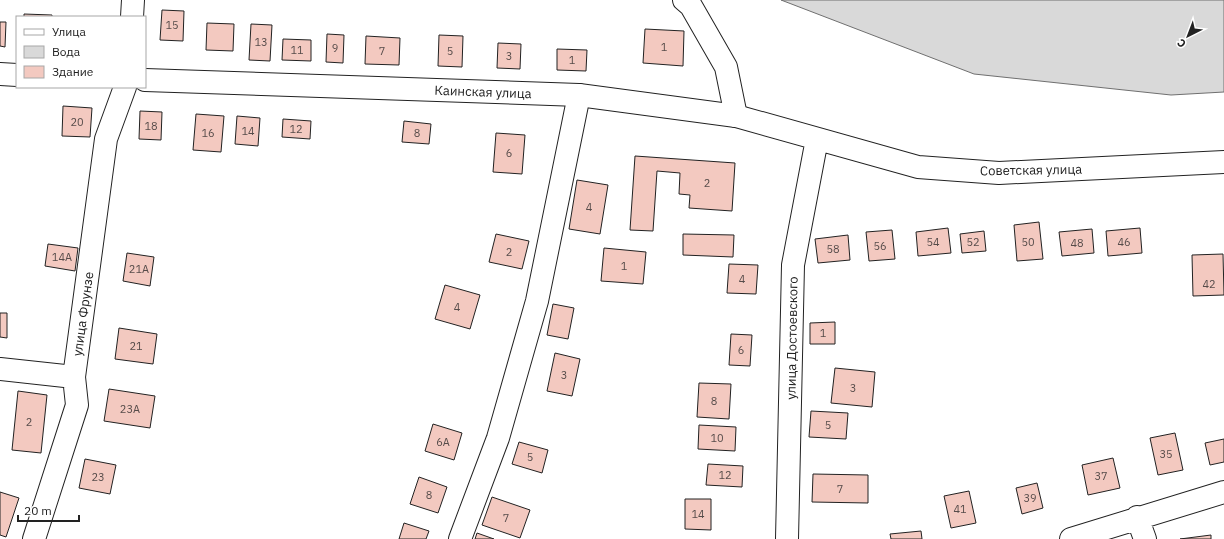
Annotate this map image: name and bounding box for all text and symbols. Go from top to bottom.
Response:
legend [16,16,146,88]
north arrow [1168,16,1208,56]
house number: 15 [165,18,179,32]
text: Улица [52,24,86,39]
house number: 13 [254,35,268,49]
text: С [1174,36,1189,51]
house number: 1 [661,40,668,54]
house number: 9 [332,41,338,55]
house number: 11 [290,43,304,57]
text: Вода [52,44,81,59]
house number: 7 [379,44,385,58]
house number: 5 [447,44,453,58]
house number: 3 [506,49,512,63]
house number: 1 [569,53,576,67]
text: Здание [52,64,94,79]
street label: Каинская улица [434,82,532,102]
house number: 20 [70,115,84,129]
house number: 18 [144,119,158,133]
house number: 12 [289,122,303,136]
house number: 14 [241,124,255,138]
house number: 16 [201,126,215,140]
house number: 8 [414,126,420,140]
house number: 6 [506,146,512,160]
street label: Советская улица [980,161,1082,179]
house number: 2 [704,176,710,190]
house number: 4 [586,200,593,214]
house number: 54 [926,235,940,249]
house number: 52 [966,235,980,249]
house number: 50 [1021,235,1035,249]
house number: 46 [1117,235,1131,249]
house number: 48 [1070,236,1084,250]
house number: 56 [873,239,887,253]
house number: 58 [826,242,840,256]
house number: 2 [506,245,512,259]
house number: 14А [52,250,72,264]
house number: 1 [621,259,628,273]
house number: 21А [129,262,149,276]
street label: улица Фрунзе [69,271,97,357]
house number: 4 [739,272,746,286]
street label: улица Достоевского [782,276,802,400]
house number: 42 [1202,277,1216,291]
house number: 4 [454,300,461,314]
house number: 1 [820,326,827,340]
house number: 21 [129,339,143,353]
house number: 6 [738,343,744,357]
house number: 3 [561,368,567,382]
house number: 3 [850,381,856,395]
house number: 8 [711,394,717,408]
house number: 23А [120,402,140,416]
house number: 2 [26,415,32,429]
house number: 5 [825,418,831,432]
house number: 10 [710,431,724,445]
house number: 6А [436,435,450,449]
house number: 35 [1159,447,1173,461]
house number: 5 [527,450,533,464]
house number: 12 [718,468,732,482]
house number: 37 [1094,469,1108,483]
house number: 23 [91,470,105,484]
house number: 7 [837,482,843,496]
house number: 8 [426,488,432,502]
house number: 39 [1023,491,1037,505]
scale bar [18,497,79,523]
house number: 41 [953,502,967,516]
text: 20 m [24,503,52,518]
house number: 14 [691,507,705,521]
house number: 7 [503,511,509,525]

